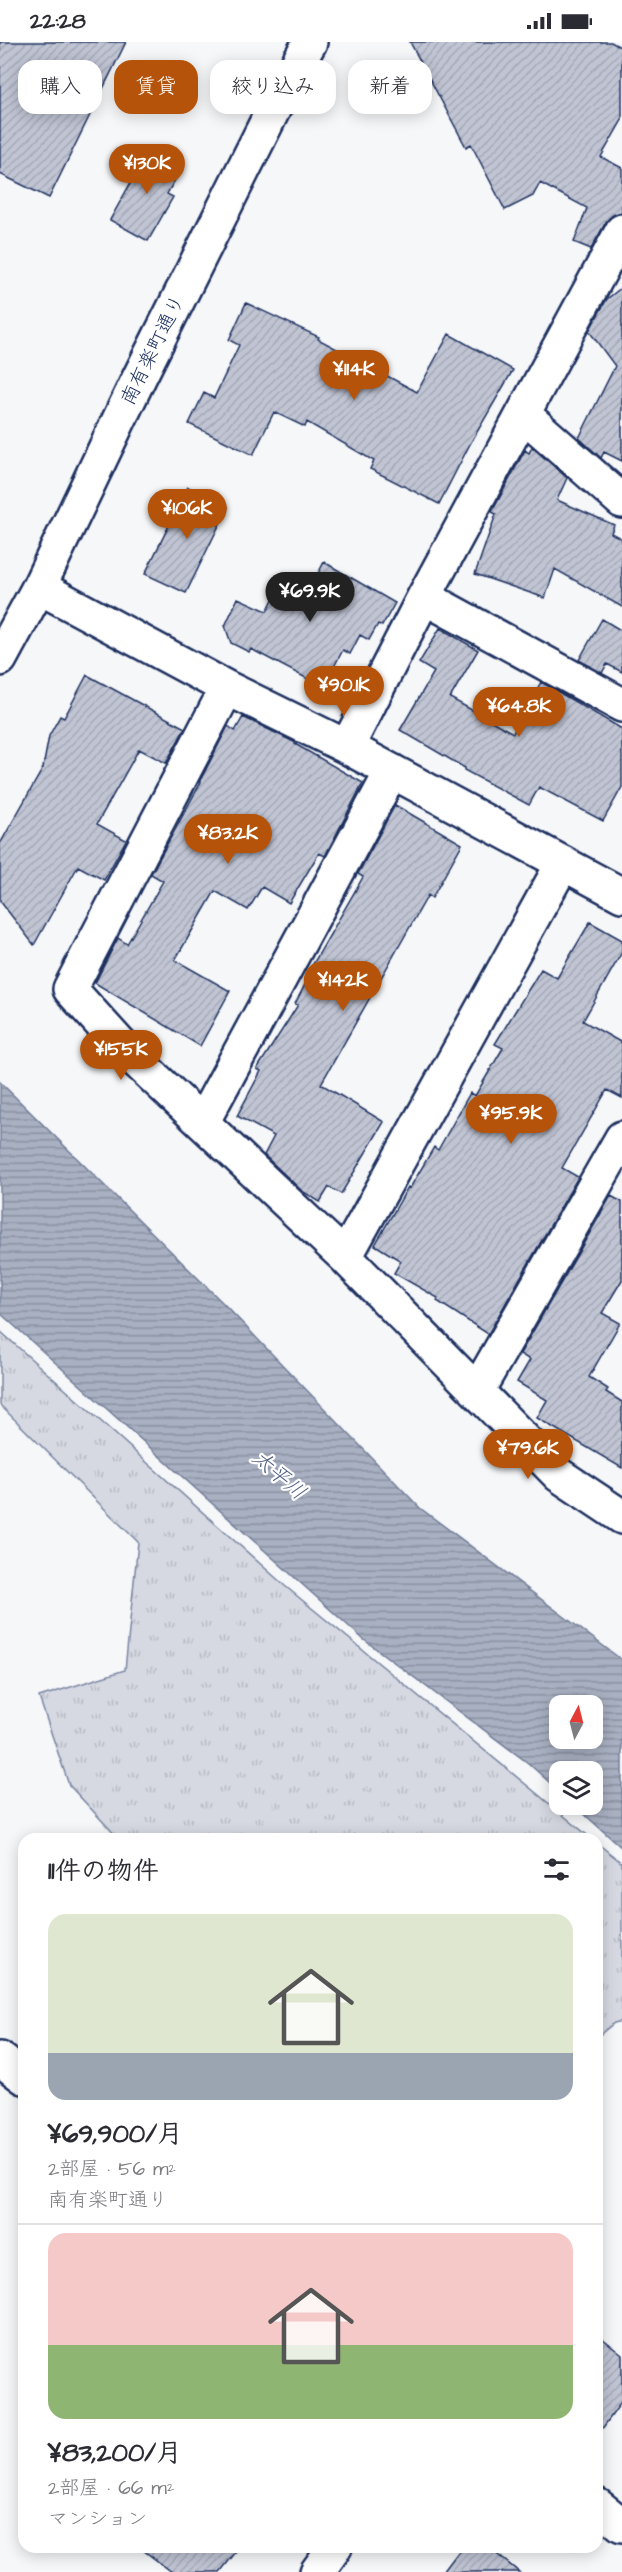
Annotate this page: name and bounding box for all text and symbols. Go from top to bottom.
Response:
text: 22:28 [30,6,86,37]
chip: 購入 [18,60,102,114]
chip: 賃貸 [114,60,198,114]
chip: 絞り込み [210,60,336,114]
chip: 新着 [348,60,432,114]
pin: ¥130K [105,144,189,195]
text: ¥130K [123,149,171,177]
street label: 南有楽町通り [114,290,192,410]
pin: ¥114K [312,350,396,401]
text: ¥114K [333,355,375,383]
pin: ¥106K [145,489,229,540]
text: ¥106K [162,494,212,522]
pin: ¥69.9K [261,572,359,623]
text: ¥69.9K [280,577,340,605]
pin: ¥90.1K [295,666,393,717]
text: ¥90.1K [318,671,370,699]
pin: ¥64.8K [470,687,568,738]
text: ¥64.8K [487,692,551,720]
pin: ¥83.2K [179,814,277,865]
text: ¥83.2K [198,819,258,847]
pin: ¥142K [301,961,385,1012]
text: ¥142K [318,966,368,994]
pin: ¥155K [79,1030,163,1081]
text: ¥155K [94,1035,148,1063]
pin: ¥95.9K [462,1094,560,1145]
text: ¥95.9K [480,1099,542,1127]
pin: ¥79.6K [479,1429,577,1480]
text: ¥79.6K [497,1434,559,1462]
water label: 太平川 [246,1443,312,1507]
north arrow [549,1695,603,1749]
map controls [549,1695,603,1815]
button: layers [549,1761,603,1815]
text: 11件の物件 [48,1853,159,1889]
icon: filters [540,1853,573,1886]
icon: home [257,1953,365,2061]
text: ¥69,900/月 [48,2116,183,2152]
text: 2部屋 · 56 m² [48,2155,176,2183]
text: 南有楽町通り [48,2186,168,2214]
icon: home [257,2272,365,2380]
text: ¥83,200/月 [48,2435,182,2471]
text: 2部屋 · 66 m² [48,2474,174,2502]
text: マンション [48,2505,147,2533]

